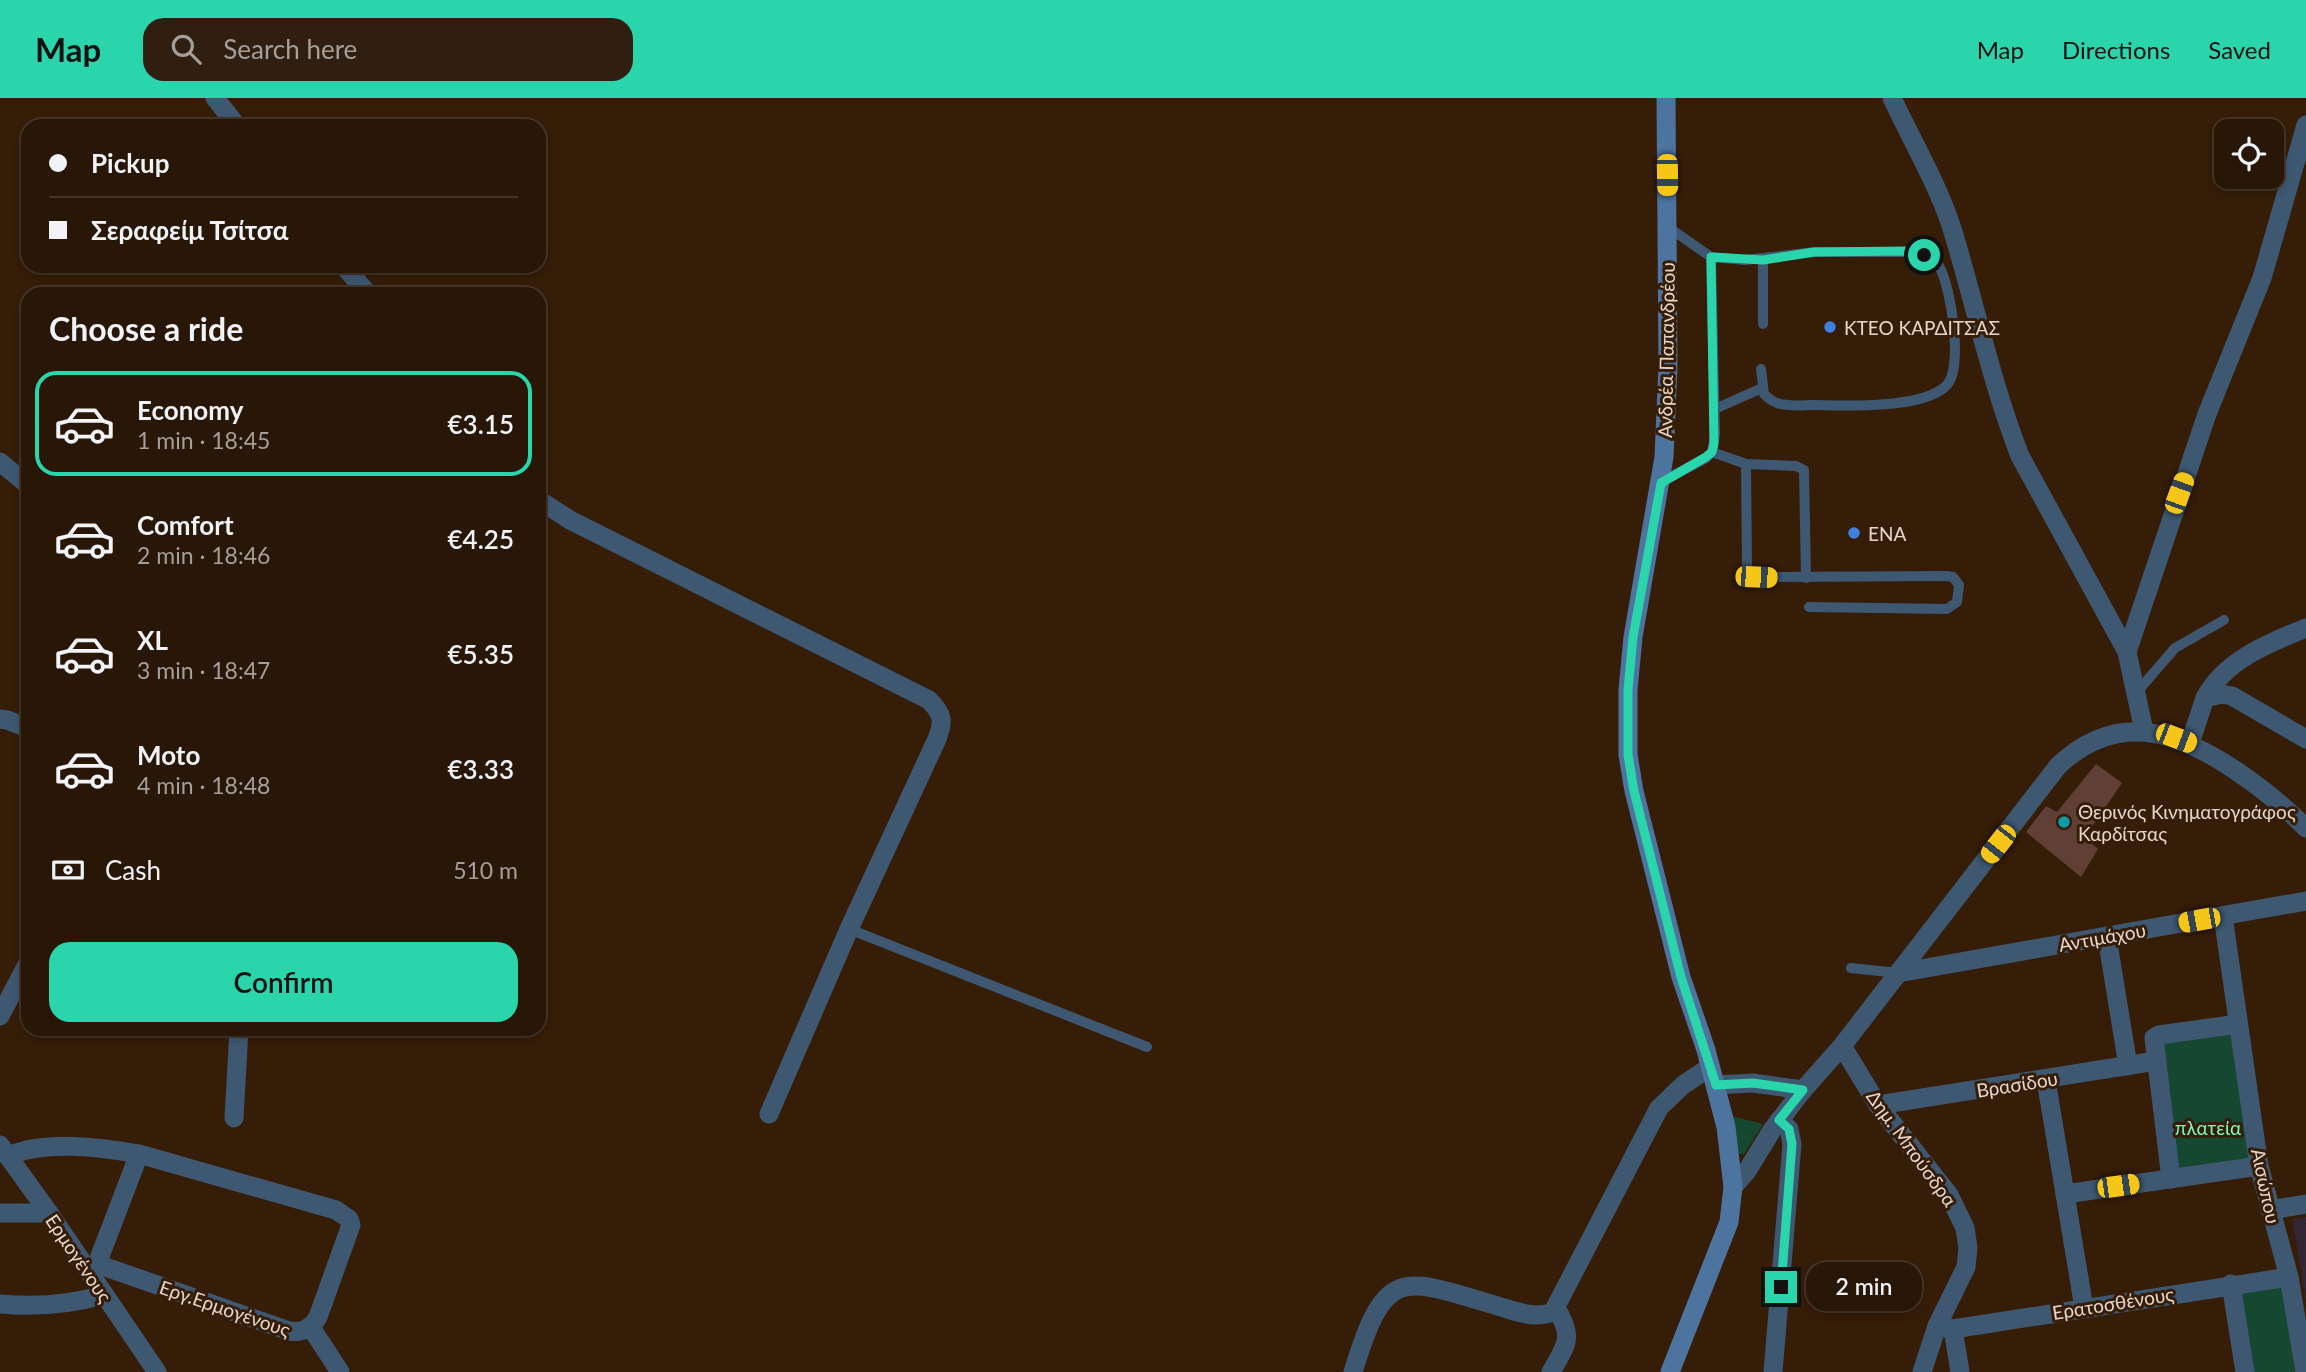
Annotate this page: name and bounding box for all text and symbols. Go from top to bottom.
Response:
search box [143,18,633,81]
text: Map [35,29,101,69]
icon: search [167,30,205,68]
text: Search here [223,33,357,65]
text: Map [1977,35,2024,64]
text: Directions [2062,35,2170,64]
text: Saved [2208,35,2271,64]
map controls [2214,119,2284,189]
button: locate [2214,119,2284,189]
text: Pickup [91,147,170,179]
car [1657,154,1678,196]
text: Σεραφείμ Τσίτσα [91,214,288,246]
route start [1908,239,1940,271]
street label: Ανδρέα Παπανδρέου [1653,262,1679,438]
text: Choose a ride [49,309,243,348]
place label: ΚΤΕΟ ΚΑΡΔΙΤΣΑΣ [1844,316,2000,339]
marker: ΚΤΕΟ ΚΑΡΔΙΤΣΑΣ [1822,319,1838,335]
icon: car [53,392,116,455]
text: Economy [137,394,243,426]
text: €3.15 [448,408,514,440]
text: 1 min · 18:45 [137,426,270,454]
car [2162,470,2197,516]
icon: car [53,507,116,570]
text: Comfort [137,509,234,541]
place label: ΕΝΑ [1868,522,1906,545]
text: €4.25 [448,523,514,555]
marker: ΕΝΑ [1846,525,1862,541]
text: 2 min · 18:46 [137,541,270,569]
car [1735,566,1778,588]
icon: car [53,622,116,685]
text: XL [137,624,168,656]
text: €5.35 [448,638,514,670]
text: 3 min · 18:47 [137,656,270,684]
car [2153,721,2200,755]
icon: car [53,737,116,800]
text: Moto [137,739,200,771]
text: €3.33 [448,753,514,785]
text: 4 min · 18:48 [137,771,270,799]
place label: Θερινός Κινηματογράφος Καρδίτσας [2078,800,2296,845]
marker: Θερινός Κινηματογράφος Καρδίτσας [2056,814,2072,830]
car [1977,821,2020,867]
icon: cash [49,851,87,889]
text: Cash [105,854,161,886]
text: 510 m [453,856,518,884]
car [2177,906,2222,934]
street label: Αντιμάχου [2057,918,2147,956]
button: Confirm [49,942,518,1022]
street label: Βρασίδου [1975,1066,2059,1102]
street label: Δημ. Μπούσδρα [1862,1085,1962,1211]
park label: πλατεία [2175,1116,2242,1139]
street label: Αισώπου [2247,1146,2285,1226]
car [2096,1173,2141,1199]
street label: Ερμογένους [41,1210,117,1307]
callout: 2 min [1806,1262,1921,1312]
route end [1765,1271,1797,1303]
text: 2 min [1836,1272,1892,1300]
street label: Εργ.Ερμογένους [157,1275,293,1341]
street label: Ερατοσθένους [2051,1282,2176,1324]

